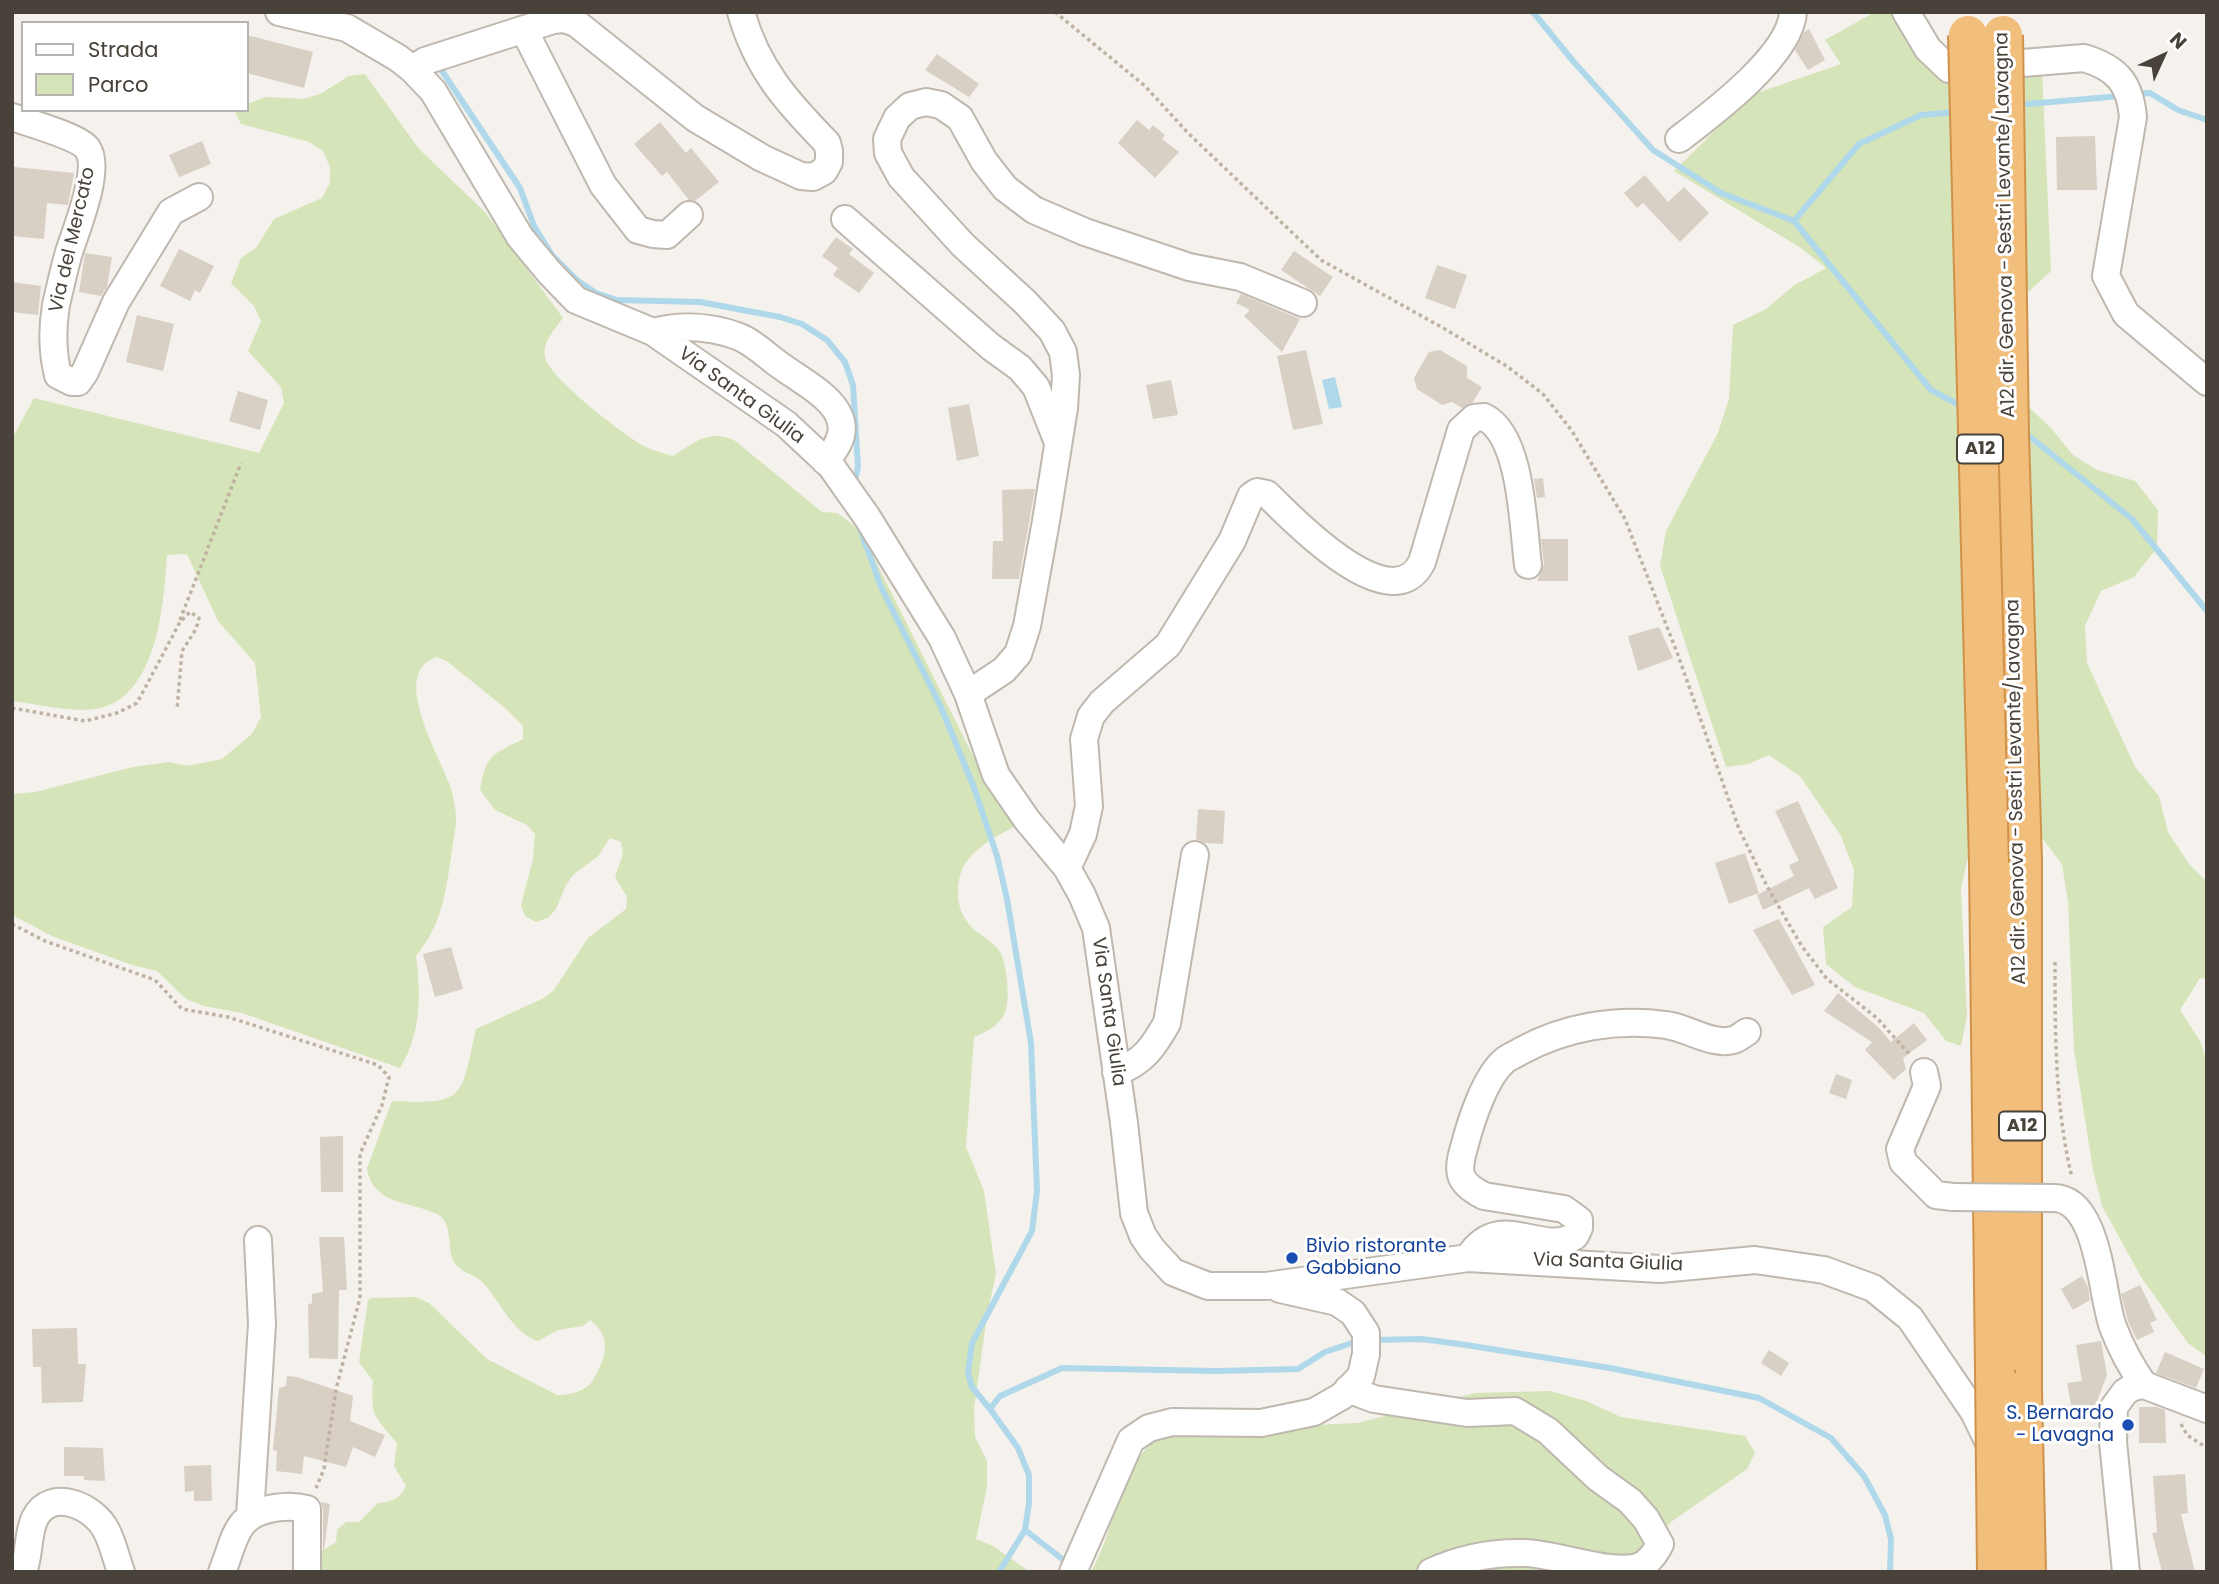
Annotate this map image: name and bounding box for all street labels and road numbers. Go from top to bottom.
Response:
street label: A12 dir. Genova - Sestri Levante/Lavagna [1991,32,2021,418]
street label: Via del Mercato [45,165,101,315]
street label: Via Santa Giulia [674,343,808,449]
road number: A12 [1957,434,2003,463]
street label: A12 dir. Genova - Sestri Levante/Lavagna [2002,599,2032,985]
street label: Via Santa Giulia [1086,936,1130,1088]
road number: A12 [1999,1112,2045,1140]
street label: Via Santa Giulia [1533,1249,1683,1277]

